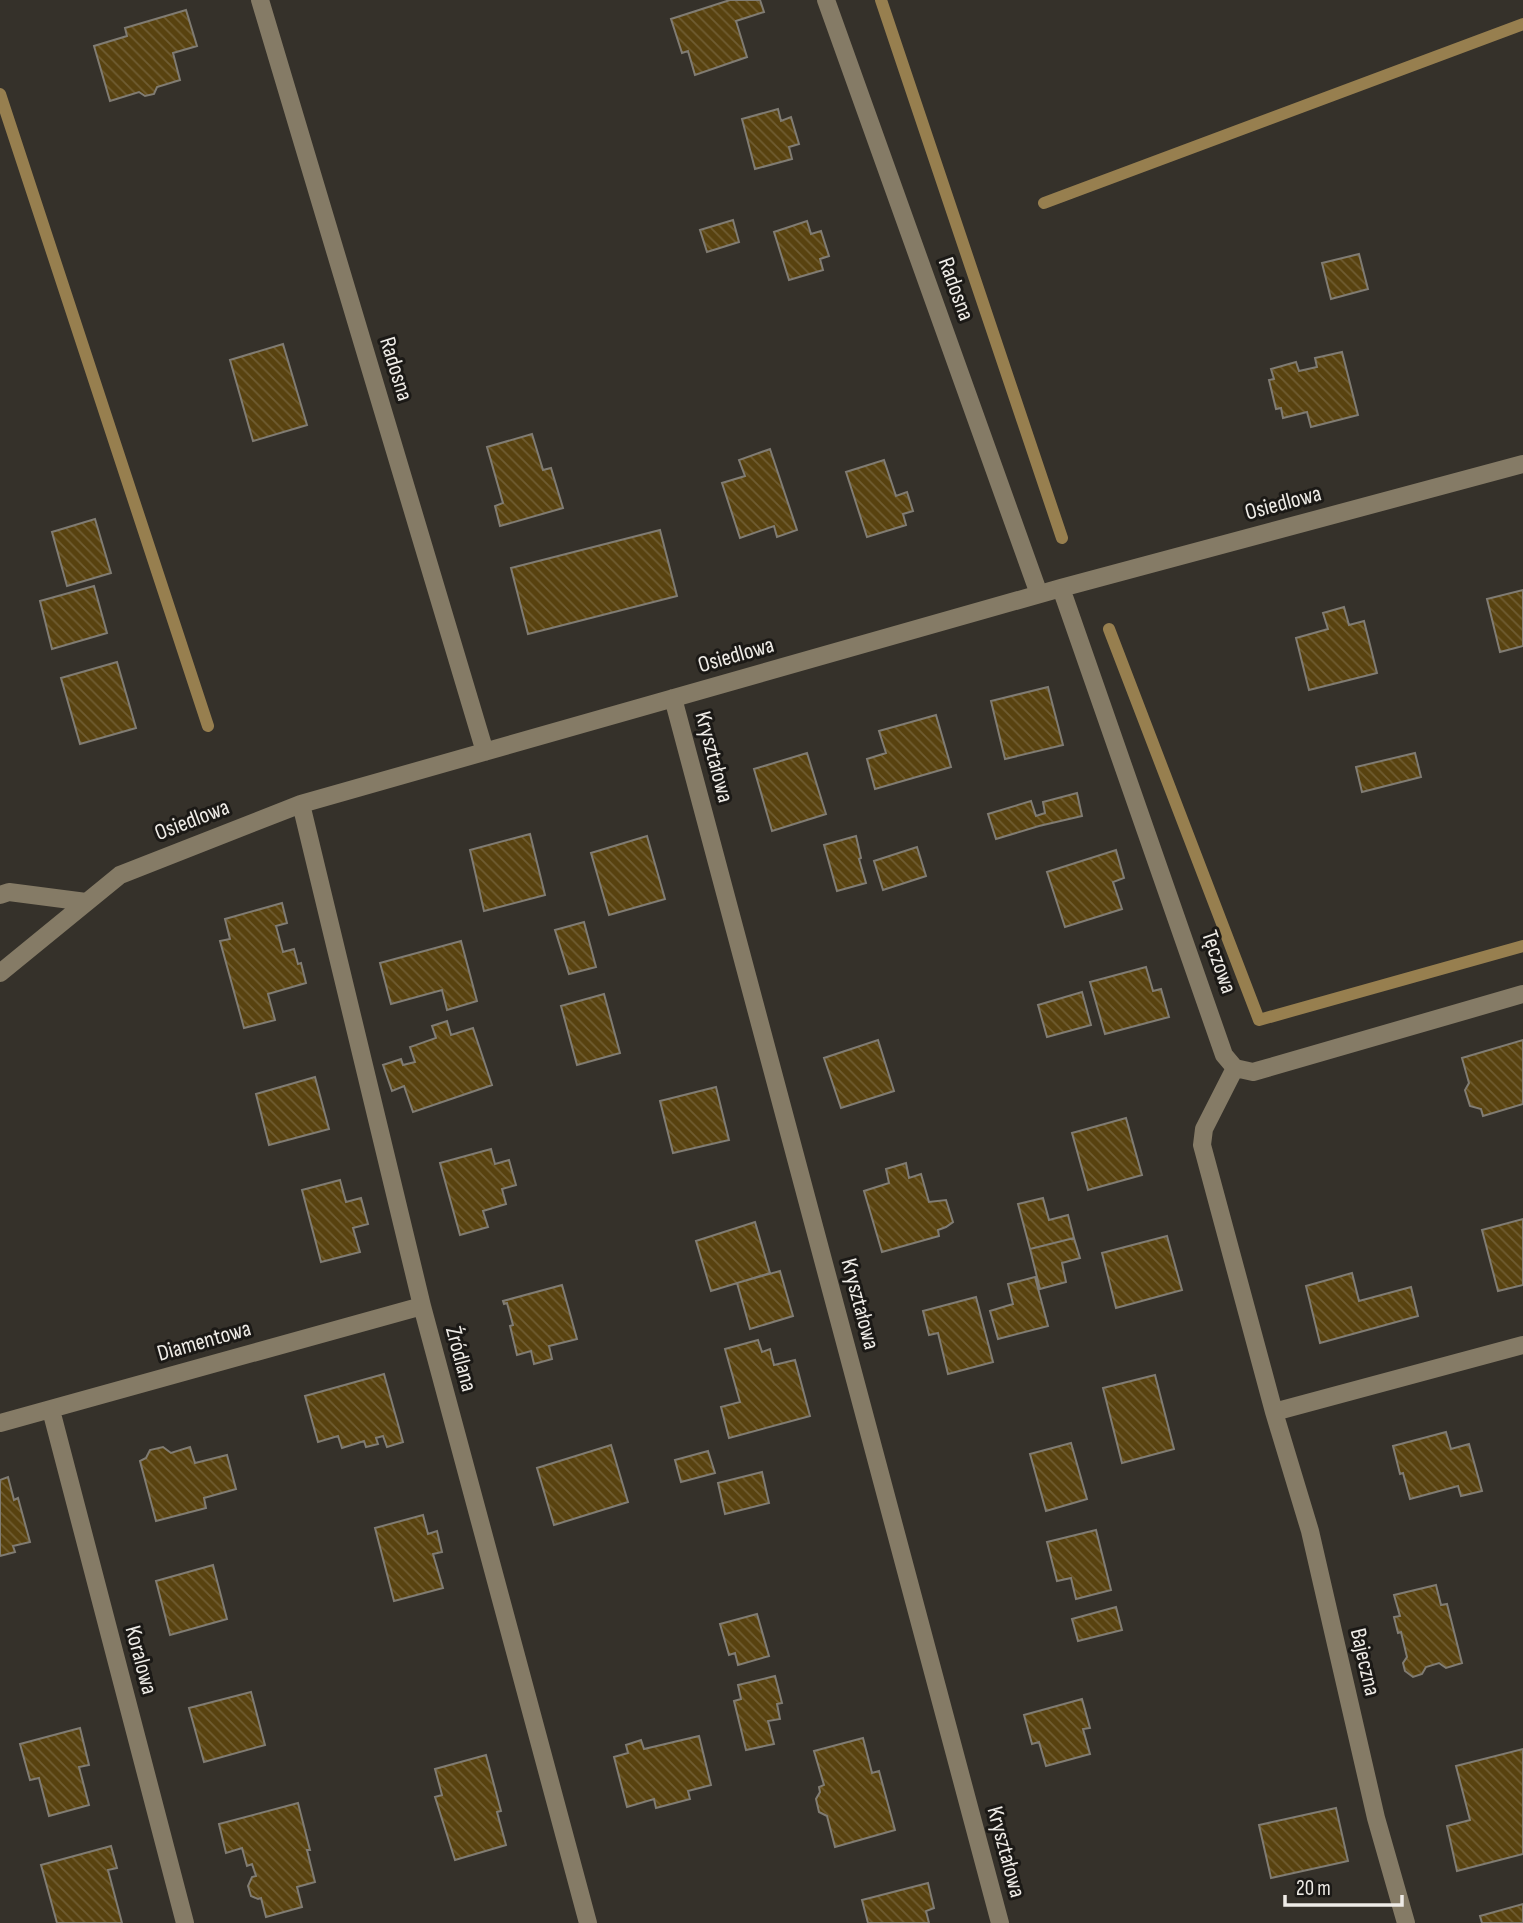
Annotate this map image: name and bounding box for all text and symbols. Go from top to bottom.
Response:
street label: Radosna [932,254,980,324]
street label: Radosna [373,334,419,404]
street label: Osiedlowa [1242,479,1324,527]
street label: Osiedlowa [695,631,777,679]
street label: Kryształowa [688,708,740,806]
street label: Osiedlowa [151,793,233,847]
street label: Tęczowa [1195,927,1243,997]
street label: Kryształowa [834,1255,886,1353]
street label: Diamentowa [154,1314,254,1368]
street label: Źródlana [439,1323,483,1395]
street label: Koralowa [118,1623,164,1697]
street label: Bajeczna [1344,1625,1386,1699]
street label: Kryształowa [980,1803,1032,1901]
scale bar [1285,1864,1402,1908]
text: 20 m [1296,1876,1331,1901]

